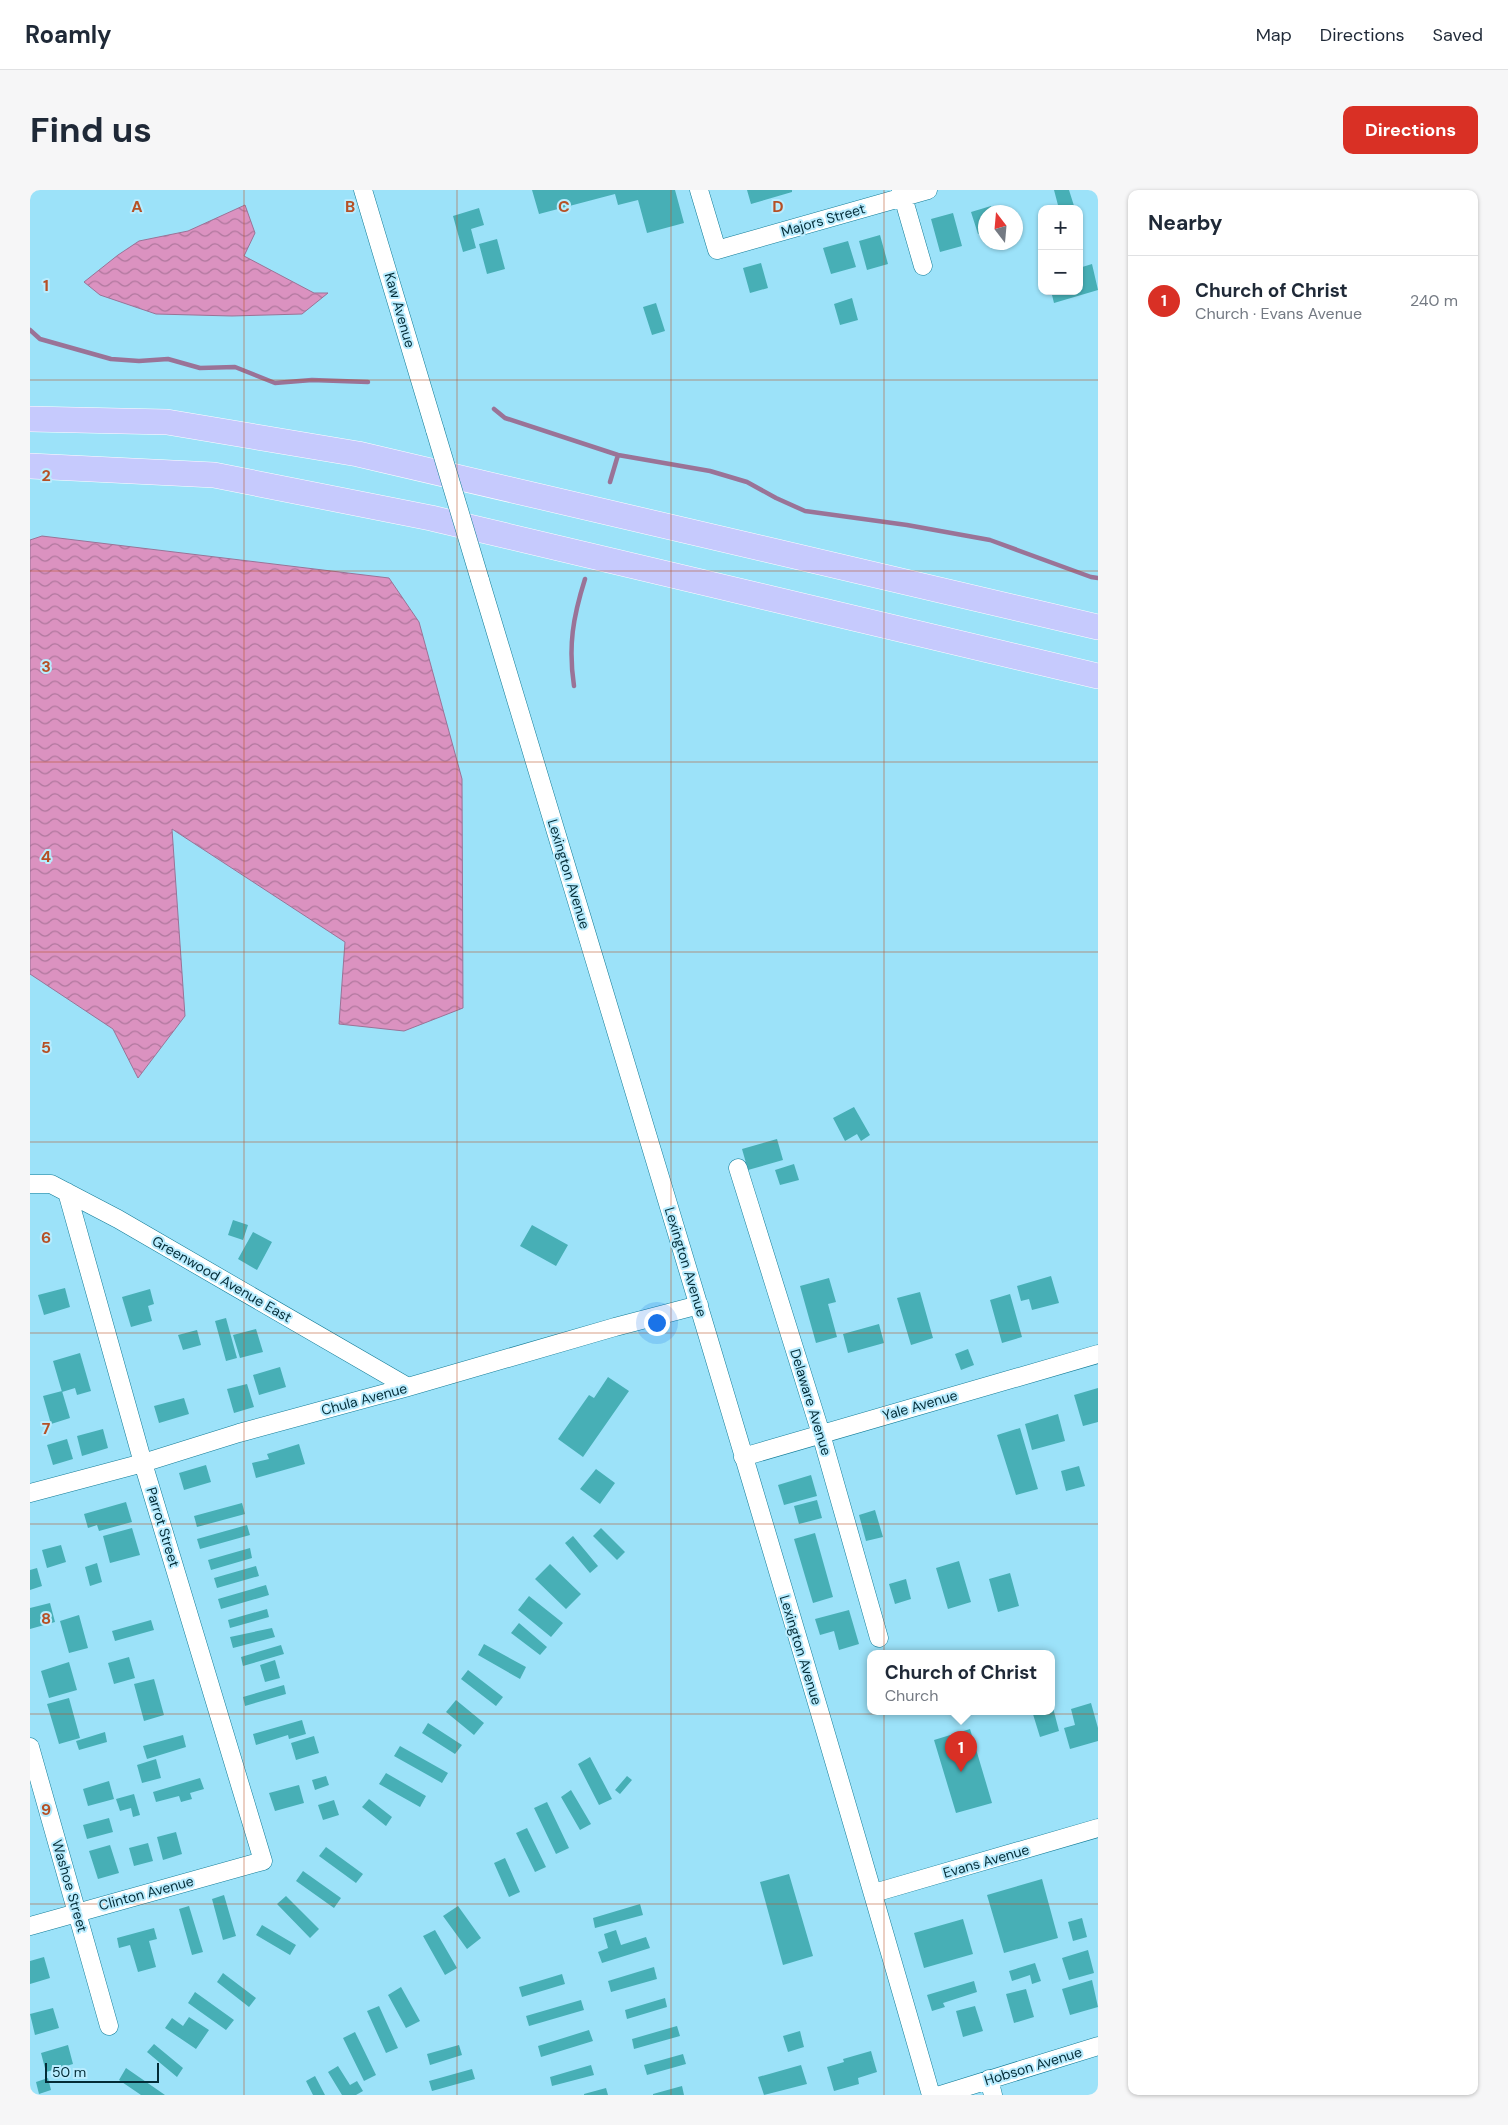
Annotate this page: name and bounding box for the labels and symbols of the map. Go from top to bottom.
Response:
text: A [131,196,143,217]
text: B [345,196,355,217]
text: C [558,196,570,217]
text: D [772,196,784,217]
street label: Majors Street [779,199,867,241]
north arrow [978,205,1023,250]
street label: Kaw Avenue [381,270,419,350]
text: 1 [43,275,49,296]
text: 2 [41,465,51,486]
text: 3 [41,656,51,677]
street label: Lexington Avenue [544,817,594,931]
text: 4 [41,846,51,867]
text: 5 [41,1037,51,1058]
street label: Lexington Avenue [661,1205,711,1319]
text: 6 [41,1227,51,1248]
street label: Greenwood Avenue East [149,1232,295,1326]
your location [644,1310,670,1336]
street label: Delaware Avenue [786,1347,836,1457]
street label: Chula Avenue [319,1379,409,1419]
street label: Yale Avenue [880,1386,960,1424]
text: 7 [42,1418,51,1439]
street label: Parrot Street [142,1485,184,1569]
street label: Lexington Avenue [776,1593,826,1707]
text: 8 [41,1608,51,1629]
pin: 1 [945,1731,977,1772]
text: 9 [41,1799,51,1820]
street label: Washoe Street [48,1838,92,1934]
street label: Evans Avenue [941,1840,1031,1882]
street label: Clinton Avenue [97,1872,195,1914]
street label: Hobson Avenue [982,2043,1084,2089]
scale bar [45,2060,159,2083]

